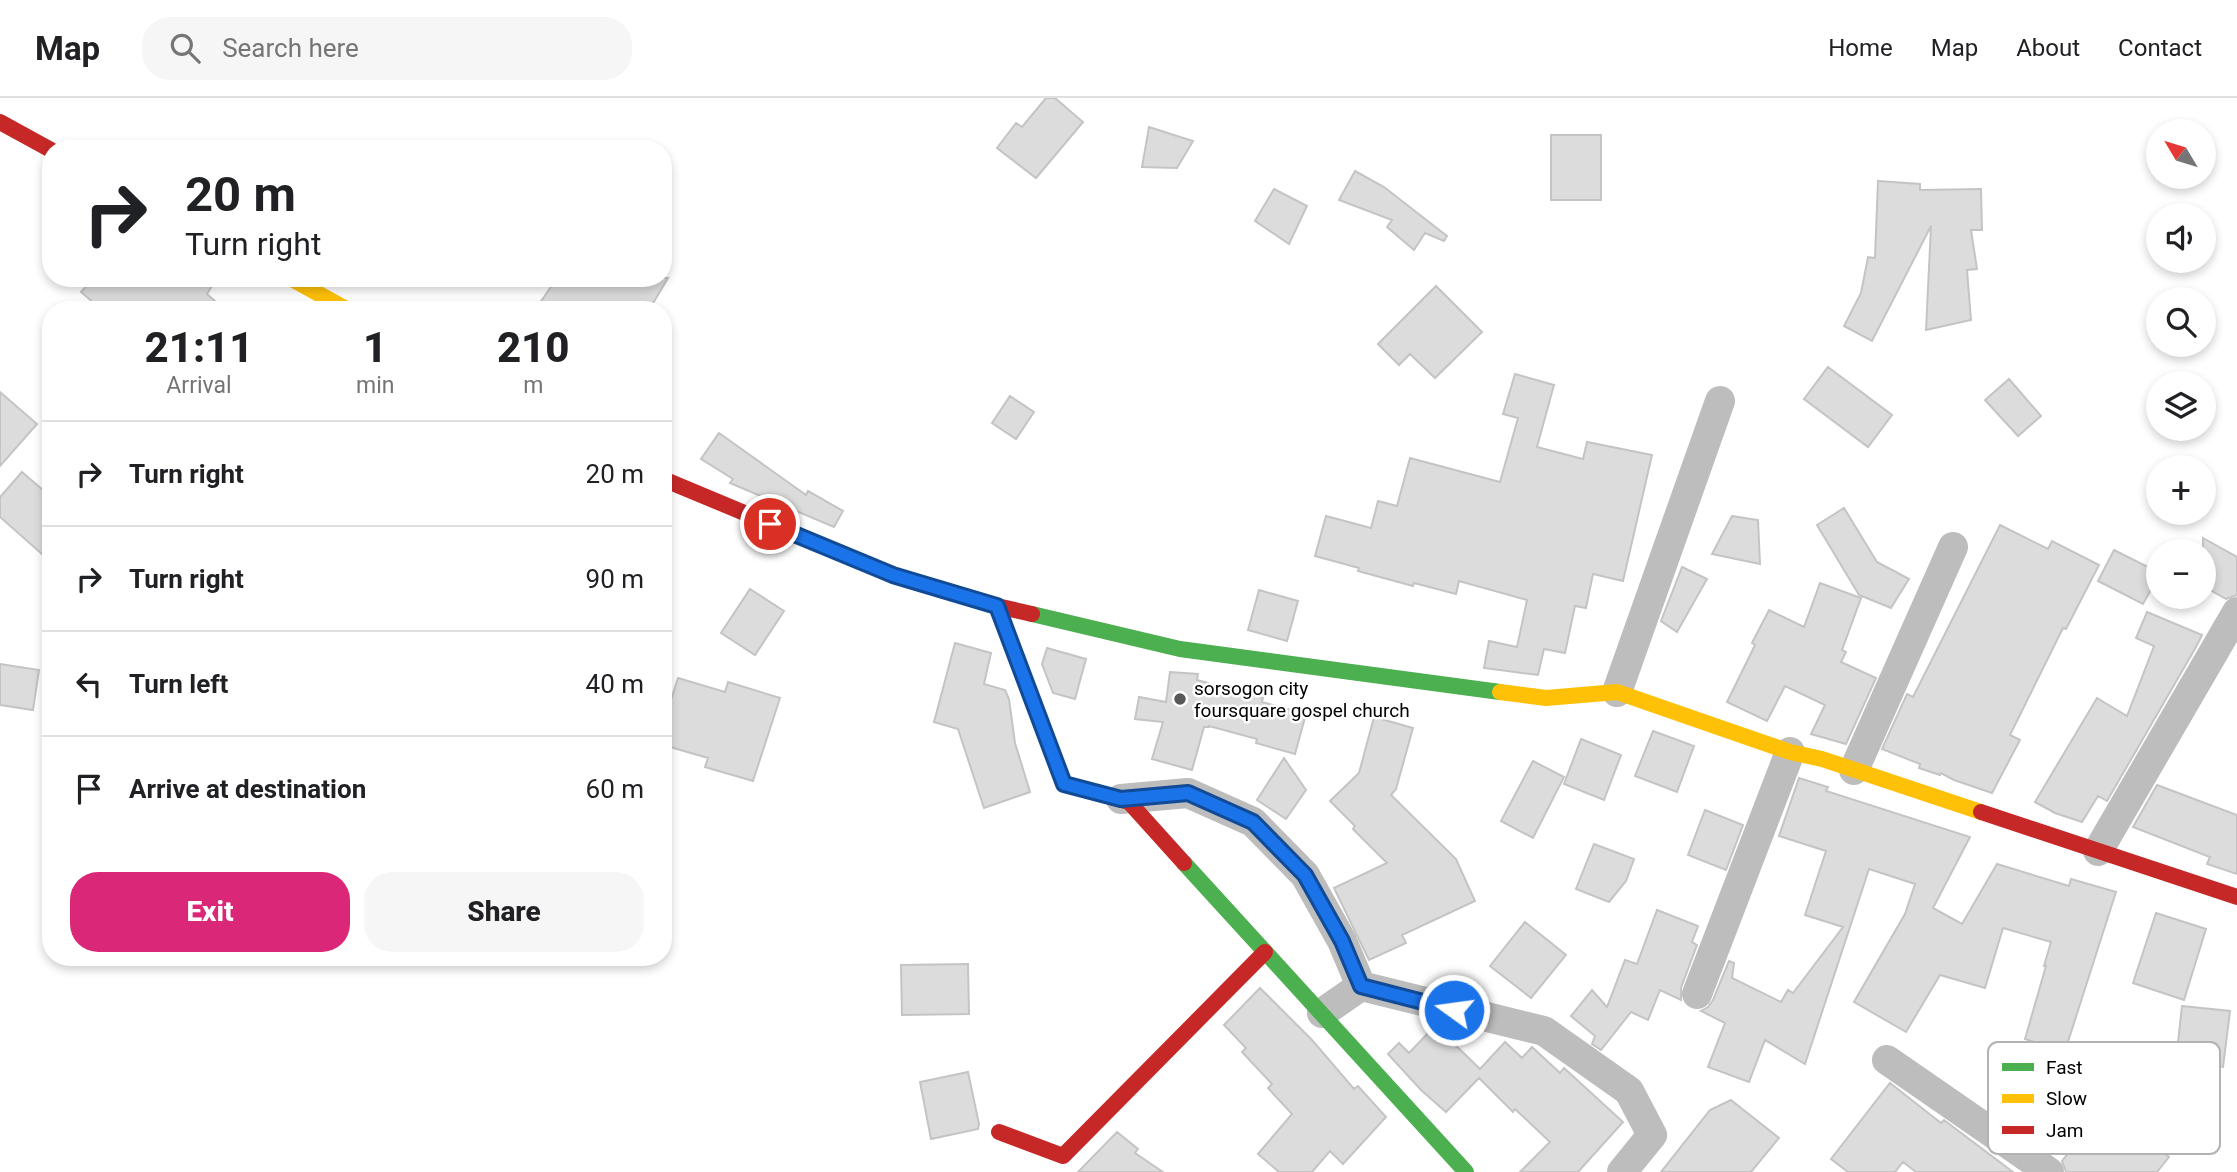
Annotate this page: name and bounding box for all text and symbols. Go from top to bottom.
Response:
search box [142,17,632,80]
text: Map [35,29,100,68]
icon: search [166,29,204,67]
text: Search here [222,33,359,63]
text: Home [1828,34,1893,62]
text: Map [1931,34,1978,62]
text: About [2016,34,2080,62]
text: Contact [2118,34,2202,62]
north arrow [2146,119,2216,189]
map controls [2146,119,2216,609]
text: 20 m [185,166,296,223]
icon: right [70,168,161,259]
button: sound [2146,203,2216,273]
text: Turn right [185,225,321,263]
button: search [2146,287,2216,357]
text: 21:11 [144,323,254,372]
text: 1 [363,323,387,372]
text: 210 [497,323,570,372]
button: layers [2146,371,2216,441]
text: Arrival [166,372,232,399]
text: min [356,372,394,399]
text: m [523,372,543,399]
icon: right [70,455,108,493]
button: + [2146,455,2216,525]
text: Turn right [129,459,244,489]
text: 20 m [586,459,644,489]
pin [740,494,800,554]
icon: arrive [751,505,789,543]
button: − [2146,539,2216,609]
icon: right [70,560,108,598]
text: Turn right [129,564,244,594]
text: 90 m [586,564,644,594]
icon: left [70,665,108,703]
text: Turn left [129,669,228,699]
text: 40 m [586,669,644,699]
place label: sorsogon city foursquare gospel church [1194,677,1410,722]
marker: sorsogon city foursquare gospel church [1172,691,1188,707]
icon: arrive [70,770,108,808]
text: Arrive at destination [129,774,366,804]
text: 60 m [586,774,644,804]
button: Exit [70,872,350,952]
button: Share [364,872,644,952]
position arrow [1417,973,1491,1047]
legend [1988,1042,2220,1154]
text: Fast [2046,1056,2083,1079]
text: Slow [2046,1087,2087,1110]
text: Jam [2046,1119,2083,1142]

